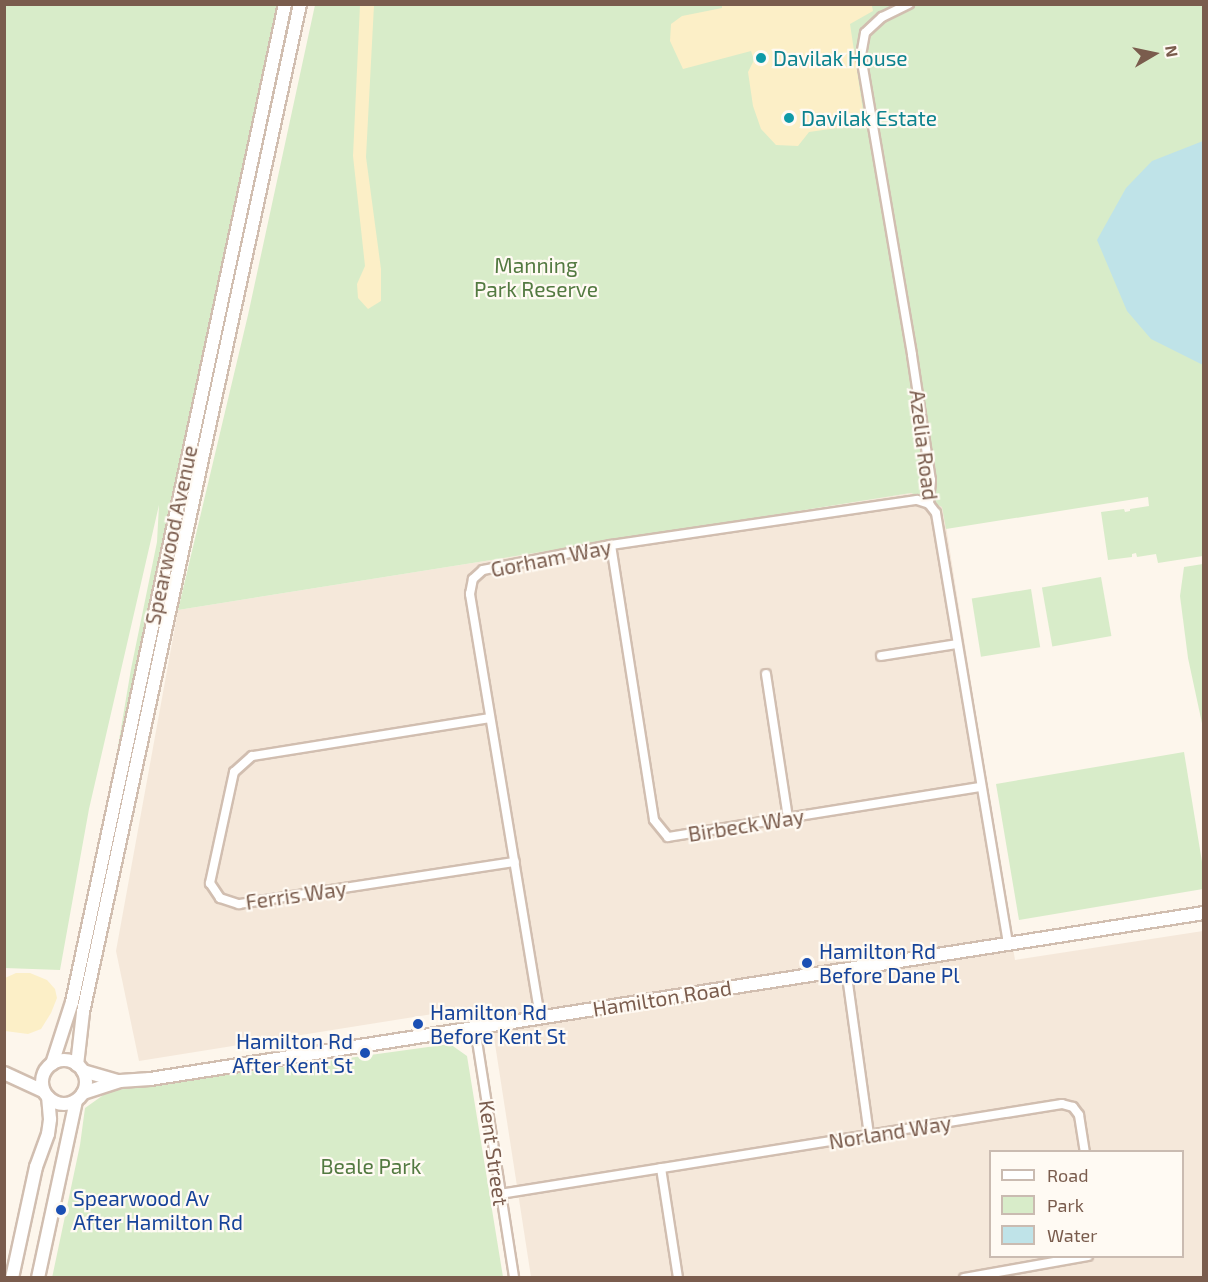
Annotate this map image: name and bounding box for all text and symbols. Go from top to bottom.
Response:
north arrow [1124,24,1184,84]
text: N [1162,44,1183,58]
place label: Davilak House [773,45,908,71]
marker: Davilak House [754,51,768,65]
place label: Davilak Estate [801,105,937,131]
marker: Davilak Estate [782,111,796,125]
park label: Manning Park Reserve [474,252,598,302]
street label: Azelia Road [905,388,943,502]
street label: Spearwood Avenue [140,443,202,627]
street label: Gorham Way [488,534,614,582]
street label: Birbeck Way [686,803,806,847]
street label: Ferris Way [244,875,348,915]
place label: Hamilton Rd Before Dane Pl [819,938,959,988]
marker: Hamilton Rd Before Dane Pl [800,956,814,970]
street label: Hamilton Road [591,975,733,1021]
place label: Hamilton Rd Before Kent St [430,999,566,1049]
marker: Hamilton Rd Before Kent St [411,1017,425,1031]
place label: Hamilton Rd After Kent St [232,1028,353,1078]
marker: Hamilton Rd After Kent St [358,1046,372,1060]
street label: Kent Street [474,1098,514,1208]
street label: Norland Way [827,1110,953,1154]
legend [989,1150,1184,1258]
park label: Beale Park [321,1153,421,1179]
text: Road [1047,1164,1088,1186]
place label: Spearwood Av After Hamilton Rd [73,1185,243,1235]
text: Park [1047,1194,1084,1216]
marker: Spearwood Av After Hamilton Rd [54,1203,68,1217]
text: Water [1047,1224,1097,1246]

